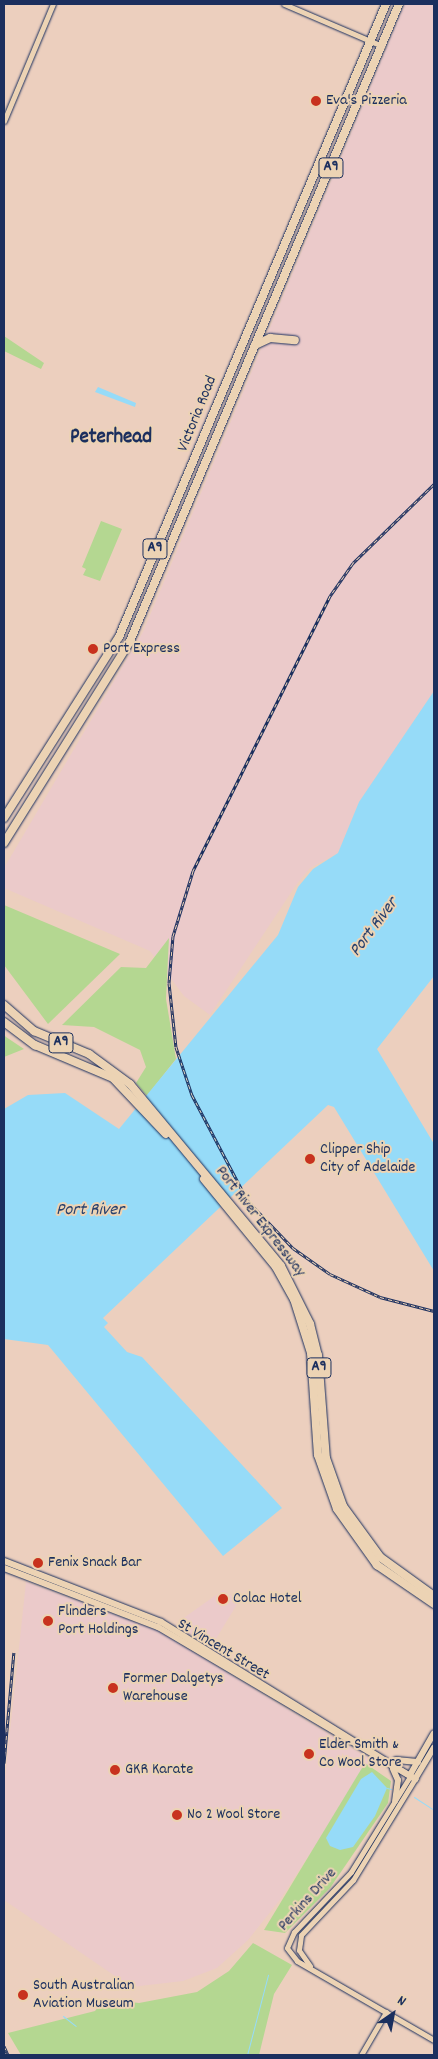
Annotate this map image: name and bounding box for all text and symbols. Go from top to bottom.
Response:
place label: Eva's Pizzeria [326,91,407,111]
marker: Eva's Pizzeria [310,95,322,107]
road number: A9 [317,156,345,180]
street label: Victoria Road [174,373,222,455]
district label: Peterhead [70,425,152,451]
road number: A9 [141,536,169,562]
place label: Port Express [103,639,180,659]
marker: Port Express [87,643,99,655]
water label: Port River [346,894,404,962]
road number: A9 [47,1030,75,1056]
place label: Clipper Ship City of Adelaide [320,1140,415,1178]
marker: Clipper Ship City of Adelaide [304,1153,316,1165]
street label: Port River Expressway [211,1163,309,1281]
water label: Port River [56,1200,124,1222]
road number: A9 [305,1356,333,1380]
place label: Fenix Snack Bar [48,1553,142,1573]
marker: Fenix Snack Bar [32,1557,44,1569]
place label: Colac Hotel [233,1589,301,1609]
marker: Colac Hotel [217,1593,229,1605]
place label: Flinders Port Holdings [58,1602,139,1640]
marker: Flinders Port Holdings [42,1615,54,1627]
street label: St Vincent Street [174,1615,272,1685]
place label: Former Dalgetys Warehouse [123,1669,224,1707]
marker: Former Dalgetys Warehouse [107,1682,119,1694]
place label: Elder Smith & Co Wool Store [319,1735,402,1773]
marker: Elder Smith & Co Wool Store [303,1748,315,1760]
place label: GKR Karate [125,1760,193,1780]
marker: GKR Karate [109,1764,121,1776]
place label: No 2 Wool Store [187,1805,280,1825]
marker: No 2 Wool Store [171,1809,183,1821]
street label: Perkins Drive [275,1864,341,1936]
place label: South Australian Aviation Museum [33,1976,134,2014]
marker: South Australian Aviation Museum [17,1989,29,2001]
north arrow [368,1989,418,2039]
text: N [393,1991,410,2012]

